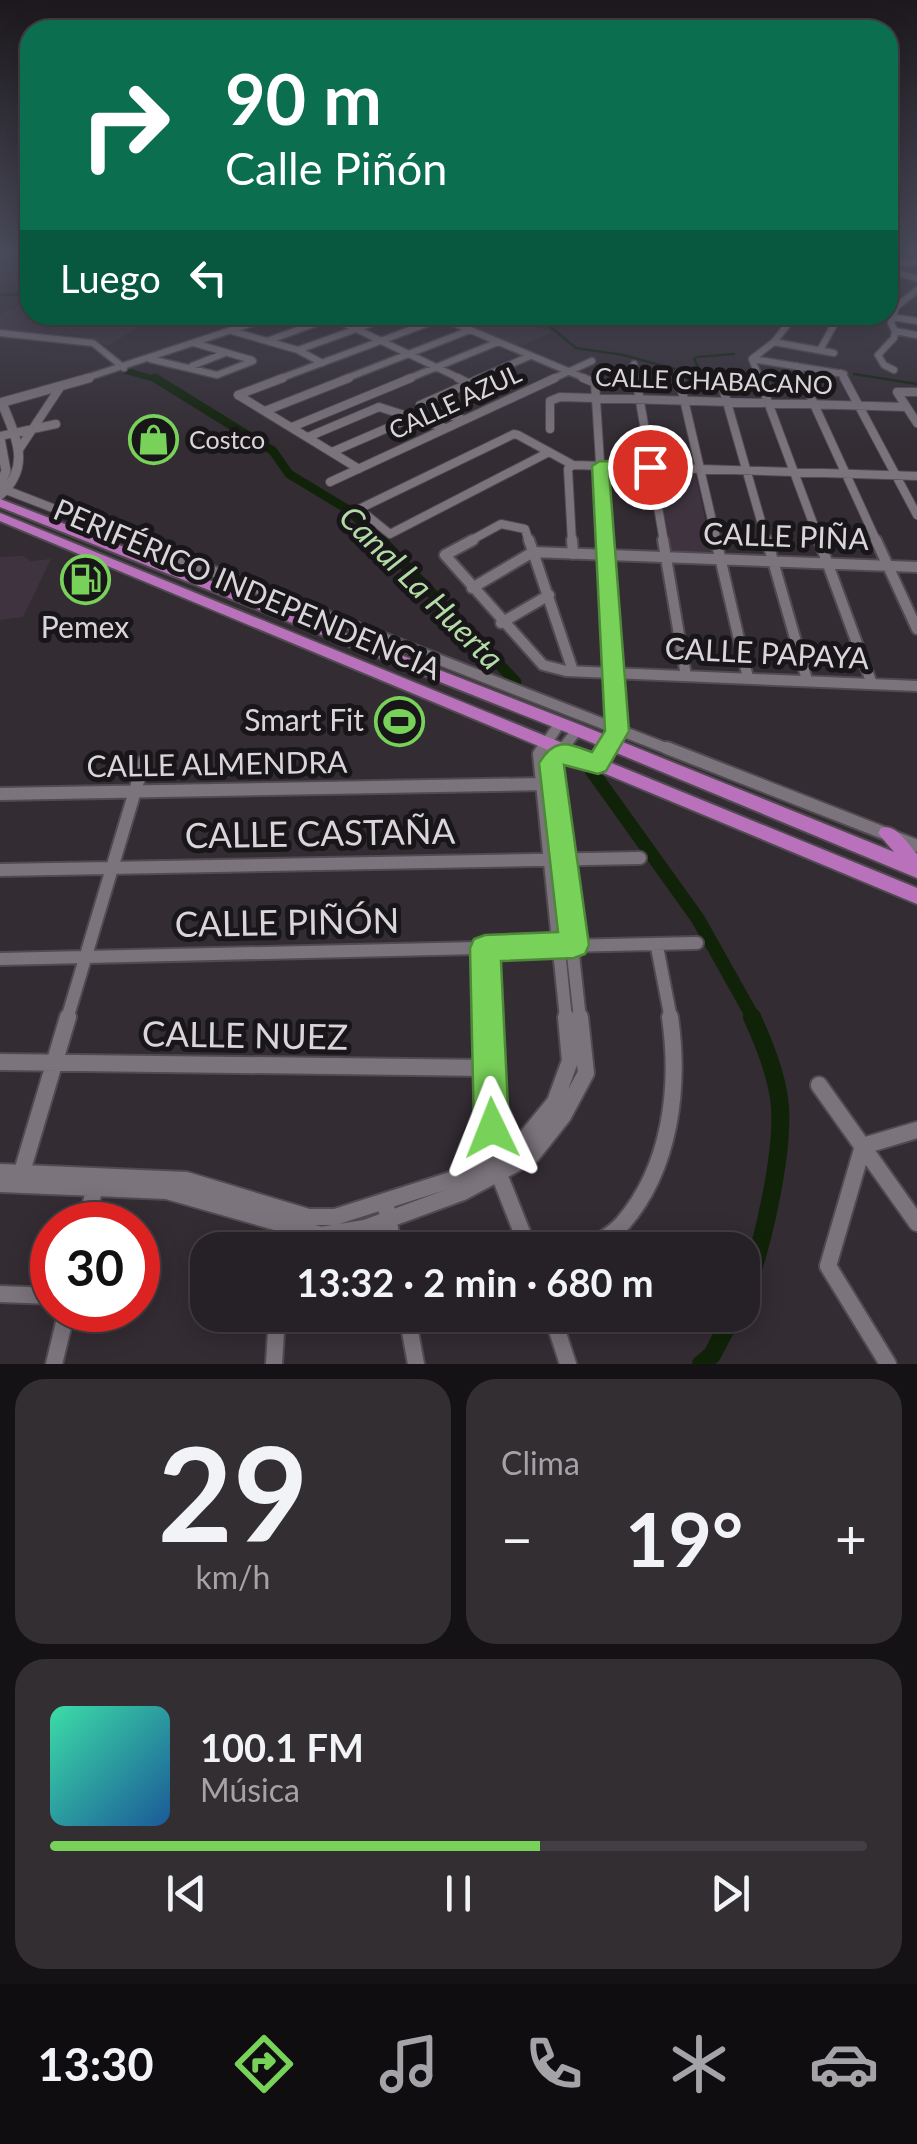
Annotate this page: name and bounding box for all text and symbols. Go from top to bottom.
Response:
text: 90 m [225,56,382,140]
icon: right [60,60,190,190]
text: Calle Piñón [225,141,447,195]
icon: left [181,250,236,305]
text: Luego [60,255,161,301]
street label: CALLE AZUL [384,357,526,445]
street label: CALLE CHABACANO [595,361,833,399]
shop icon: Costco [128,414,180,466]
place label: Costco [189,424,265,454]
pin [608,425,693,510]
icon: arrive [623,440,678,495]
street label: PERIFÉRICO INDEPENDENCIA [49,490,447,686]
water label: Canal La Huerta [332,497,512,677]
street label: CALLE PIÑA [703,514,870,556]
fuel station icon: Pemex [59,553,111,605]
place label: Pemex [41,608,129,644]
street label: CALLE PAPAYA [664,629,871,675]
sports icon: Smart Fit [373,695,425,747]
place label: Smart Fit [244,701,364,737]
street label: CALLE ALMENDRA [86,743,348,783]
street label: CALLE CASTAÑA [184,809,456,855]
street label: CALLE PIÑÓN [174,898,400,944]
street label: CALLE NUEZ [142,1011,348,1057]
position arrow [440,1076,544,1180]
speed limit sign: 30 [30,1202,160,1332]
text: 13:32 · 2 min · 680 m [296,1259,654,1305]
text: 29 [158,1414,308,1570]
text: Clima [501,1443,580,1482]
text: 19° [625,1493,743,1583]
text: − [501,1505,533,1571]
text: + [835,1505,867,1571]
text: km/h [196,1557,270,1596]
text: 100.1 FM [200,1724,364,1770]
text: Música [200,1770,300,1809]
icon: previous [159,1866,214,1921]
icon: pause [431,1866,486,1921]
icon: next [703,1866,758,1921]
icon: directions [229,2029,299,2099]
icon: music [374,2029,444,2099]
icon: phone [519,2029,589,2099]
icon: climate [664,2029,734,2099]
icon: car [809,2029,879,2099]
text: 13:30 [38,2037,154,2091]

